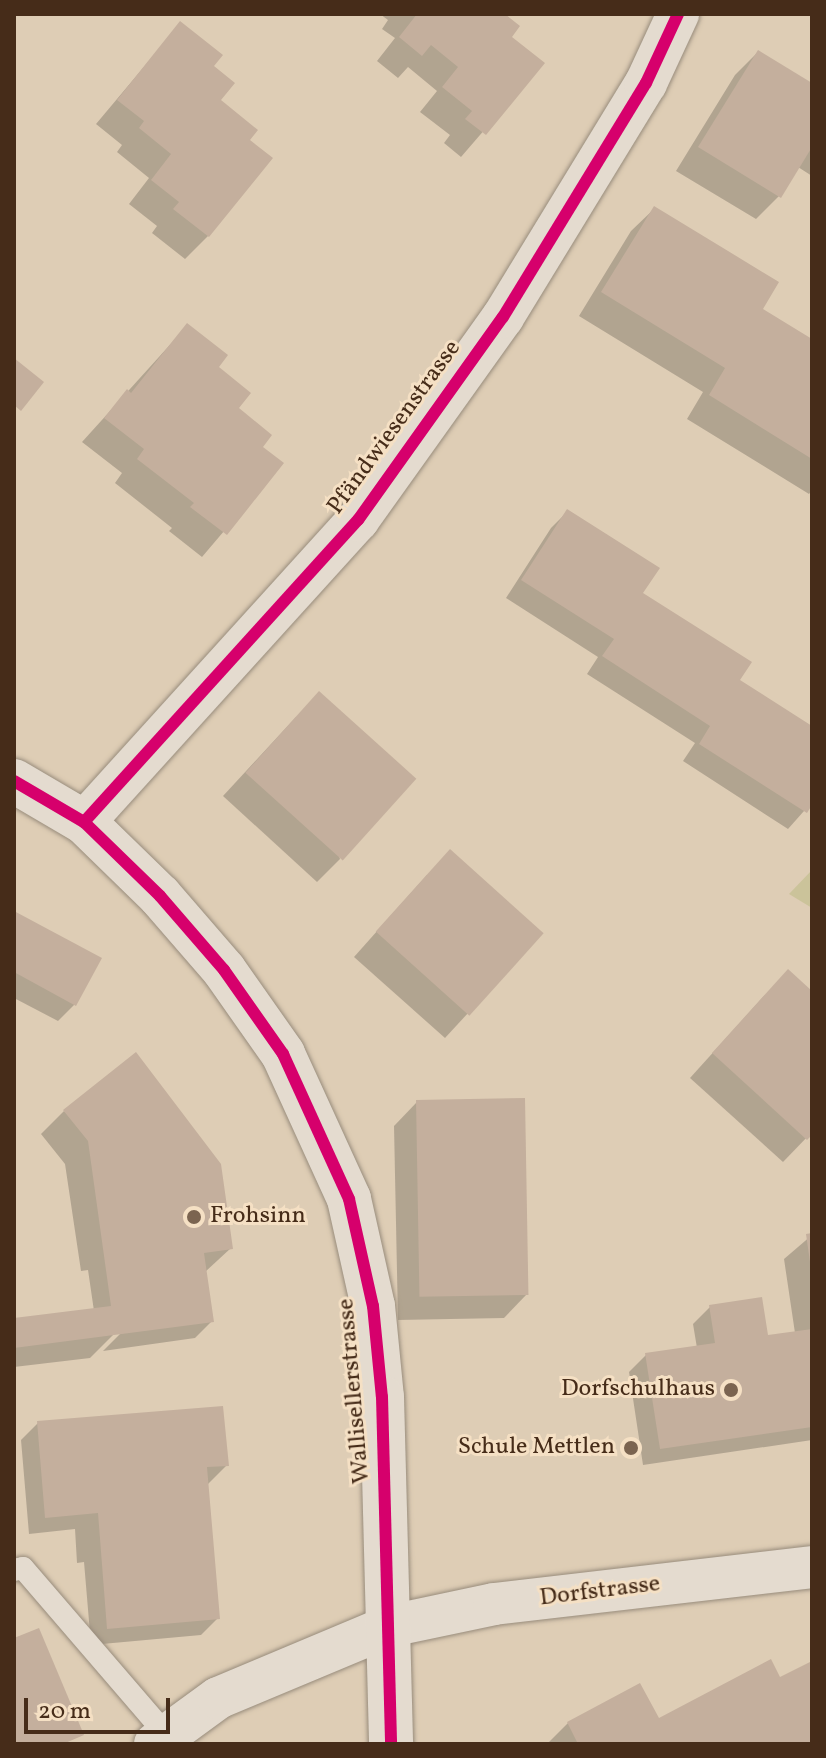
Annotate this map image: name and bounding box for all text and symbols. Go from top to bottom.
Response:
street label: Pfändwiesenstrasse [322,335,468,521]
place label: Frohsinn [210,1203,306,1231]
marker: Frohsinn [185,1208,203,1226]
street label: Wallisellerstrasse [333,1297,377,1485]
place label: Dorfschulhaus [561,1376,715,1404]
marker: Dorfschulhaus [722,1381,740,1399]
place label: Schule Mettlen [458,1434,615,1462]
marker: Schule Mettlen [622,1439,640,1457]
street label: Dorfstrasse [538,1570,662,1614]
scale bar [28,1682,174,1732]
text: 20 m [38,1695,91,1729]

